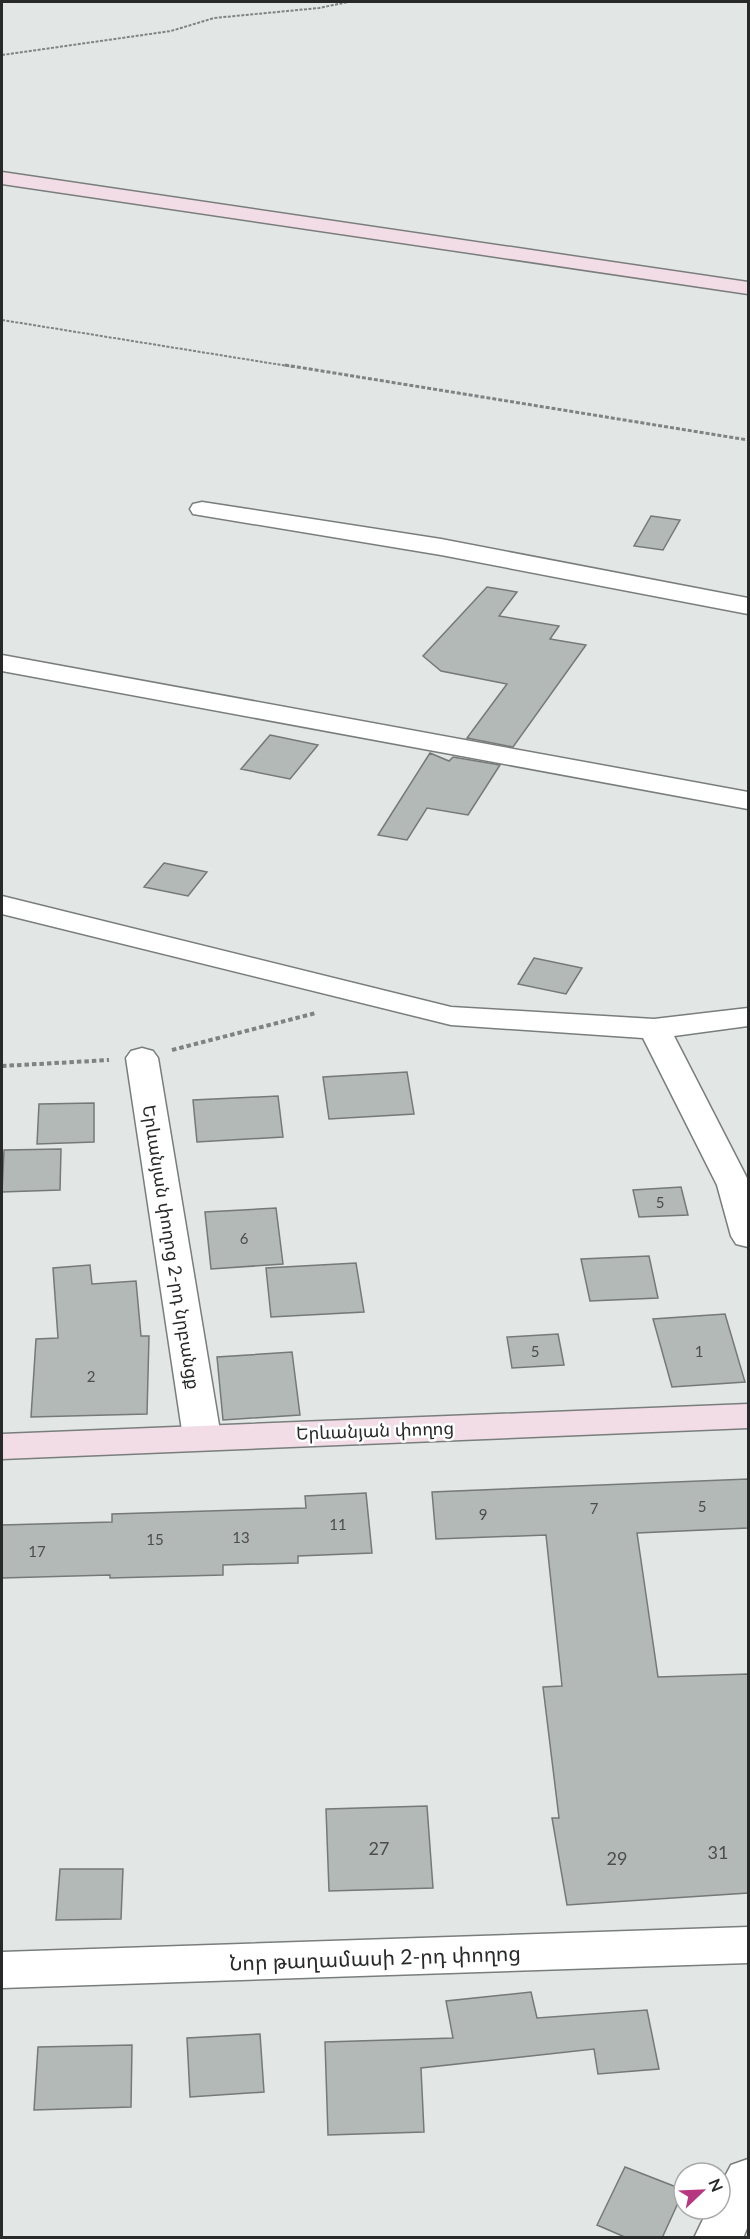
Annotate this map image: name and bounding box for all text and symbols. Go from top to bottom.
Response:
street label: Երևանյան փողոց 2-րդ նրբանցք [139,1103,205,1391]
house number: 5 [656,1193,664,1211]
house number: 6 [240,1229,249,1247]
house number: 5 [531,1342,539,1360]
house number: 1 [695,1342,703,1360]
house number: 2 [87,1367,95,1385]
street label: Երևանյան փողոց [296,1416,454,1444]
house number: 5 [698,1497,706,1515]
house number: 7 [590,1499,599,1517]
house number: 9 [479,1505,487,1523]
house number: 11 [329,1515,347,1533]
house number: 13 [232,1528,250,1546]
house number: 15 [146,1530,164,1548]
house number: 17 [28,1542,46,1560]
house number: 27 [369,1837,389,1859]
house number: 31 [708,1841,728,1863]
house number: 29 [607,1847,627,1869]
street label: Նոր թաղամասի 2-րդ փողոց [229,1939,521,1976]
north arrow [672,2161,732,2221]
text: N [705,2176,727,2194]

